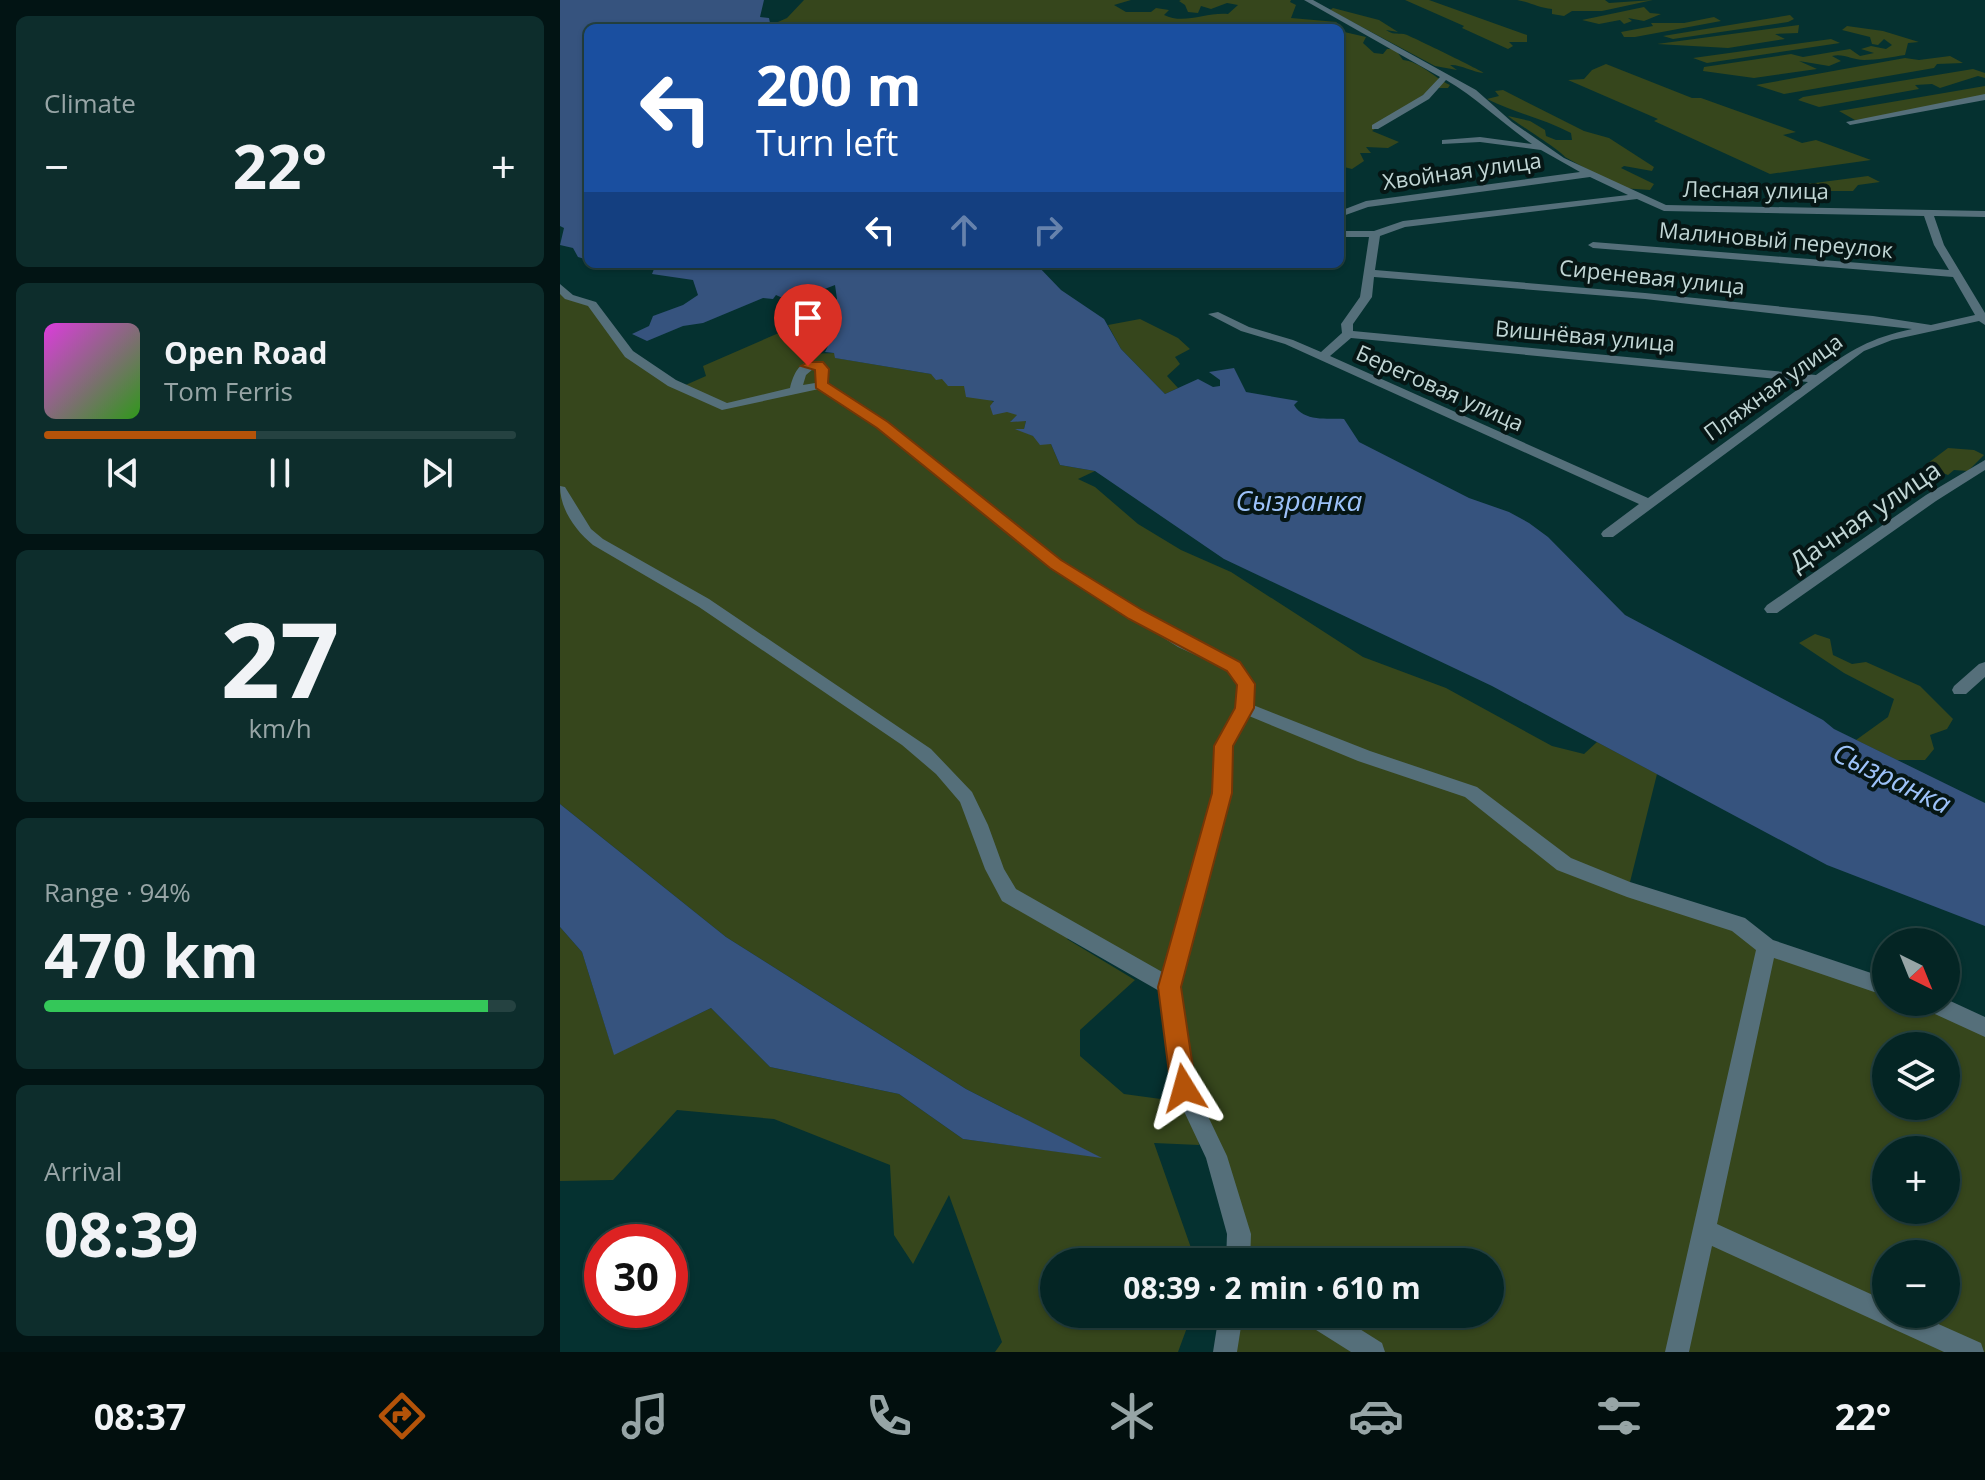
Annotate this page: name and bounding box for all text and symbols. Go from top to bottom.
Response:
text: 200 m [756,46,922,122]
icon: left [624,56,728,160]
text: Climate [44,85,136,121]
text: Turn left [756,118,898,167]
text: 22° [233,125,327,207]
text: − [44,136,69,196]
text: + [491,136,516,196]
street label: Хвойная улица [1380,144,1543,196]
street label: Лесная улица [1683,173,1829,205]
icon: left [858,208,902,252]
icon: ahead [942,208,986,252]
icon: right [1026,208,1070,252]
street label: Малиновый переулок [1658,214,1895,264]
street label: Сиреневая улица [1558,251,1746,301]
pin [774,284,842,366]
icon: arrive [786,296,830,340]
street label: Вишнёвая улица [1494,312,1676,358]
street label: Пляжная улица [1697,326,1848,447]
text: Open Road [164,332,328,373]
street label: Береговая улица [1352,337,1529,438]
text: Tom Ferris [164,373,293,409]
icon: previous [101,451,145,495]
icon: pause [258,451,302,495]
icon: next [415,451,459,495]
street label: Дачная улица [1782,451,1947,579]
water label: Сызранка [1236,481,1363,519]
text: 27 [221,587,339,728]
text: km/h [248,710,312,746]
water label: Сызранка [1827,732,1958,822]
text: Range · 94% [44,874,191,910]
text: 470 km [44,914,259,996]
north arrow [1872,928,1960,1016]
map controls [1872,928,1960,1328]
button: layers [1872,1032,1960,1120]
position arrow [1142,1046,1226,1130]
button: + [1872,1136,1960,1224]
text: Arrival [44,1153,122,1189]
text: 08:39 [44,1193,198,1275]
speed limit sign: 30 [584,1224,688,1328]
button: − [1872,1240,1960,1328]
text: 08:39 · 2 min · 610 m [1123,1267,1421,1308]
icon: directions [374,1388,430,1444]
icon: music [617,1388,673,1444]
icon: phone [861,1388,917,1444]
icon: climate [1104,1388,1160,1444]
icon: car [1348,1388,1404,1444]
icon: filters [1591,1388,1647,1444]
text: 08:37 [94,1392,186,1441]
text: 22° [1835,1392,1891,1441]

